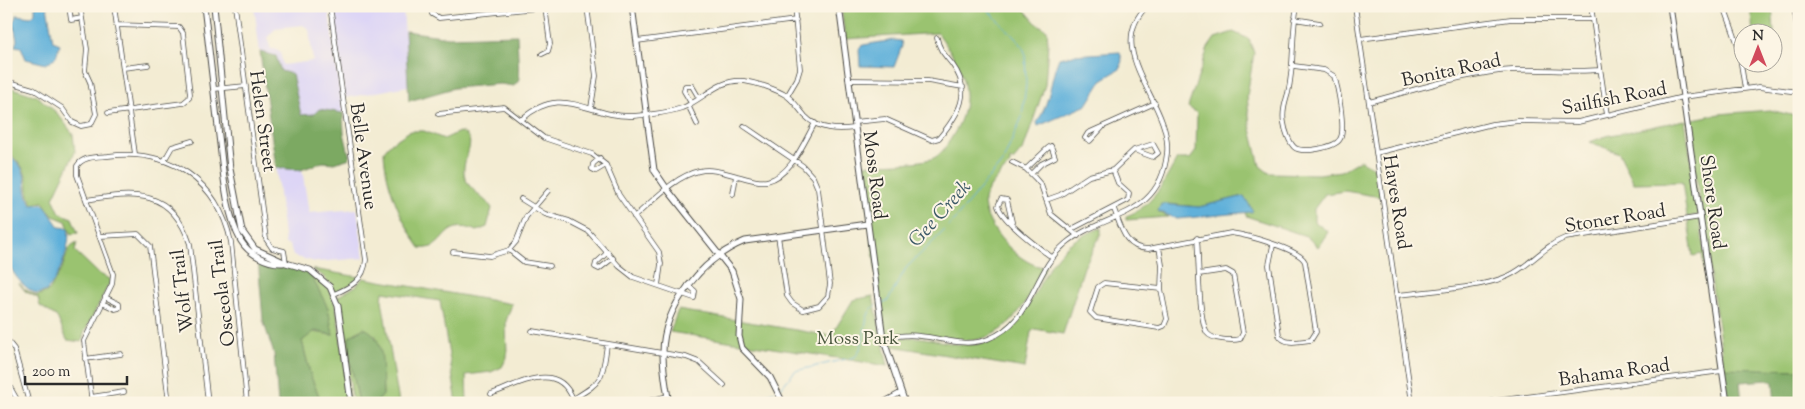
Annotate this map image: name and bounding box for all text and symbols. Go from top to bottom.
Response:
north arrow [1732,22,1782,72]
text: N [1752,27,1764,47]
street label: Bonita Road [1399,48,1504,95]
street label: Helen Street [241,69,282,174]
street label: Sailfish Road [1560,76,1670,123]
street label: Belle Avenue [342,101,383,212]
street label: Moss Road [855,129,892,222]
street label: Hayes Road [1375,153,1416,252]
street label: Shore Road [1692,153,1732,252]
water label: Gee Creek [903,175,979,255]
street label: Stoner Road [1563,198,1668,241]
street label: Osceola Trail [204,238,243,348]
street label: Wolf Trail [165,248,202,334]
park label: Moss Park [817,326,900,353]
street label: Bahama Road [1557,352,1672,395]
scale bar [25,354,128,386]
text: 200 m [32,362,71,383]

